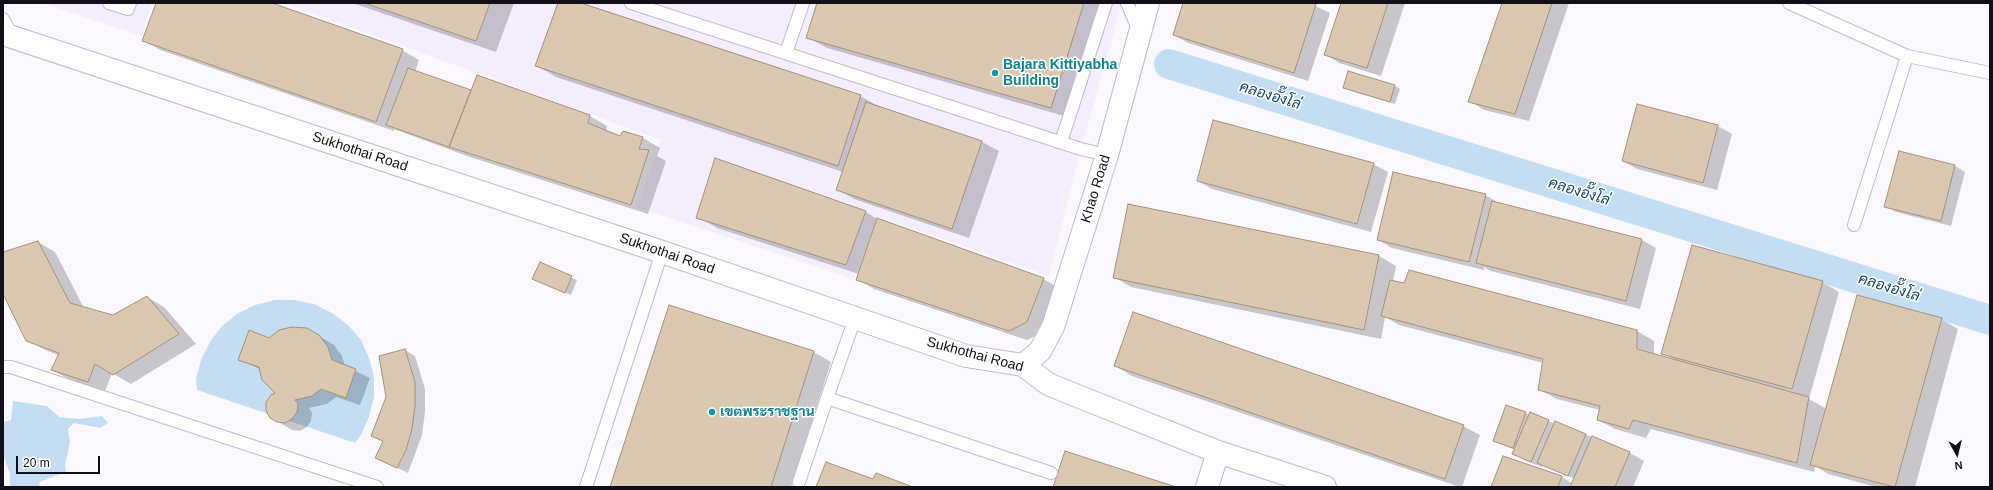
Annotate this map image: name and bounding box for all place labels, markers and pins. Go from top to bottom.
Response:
place label: Bajara Kittiyabha Building [1003,57,1117,90]
marker: Bajara Kittiyabha Building [990,68,1000,78]
place label: เขตพระราชฐาน [720,404,815,420]
marker: เขตพระราชฐาน [707,407,717,417]

